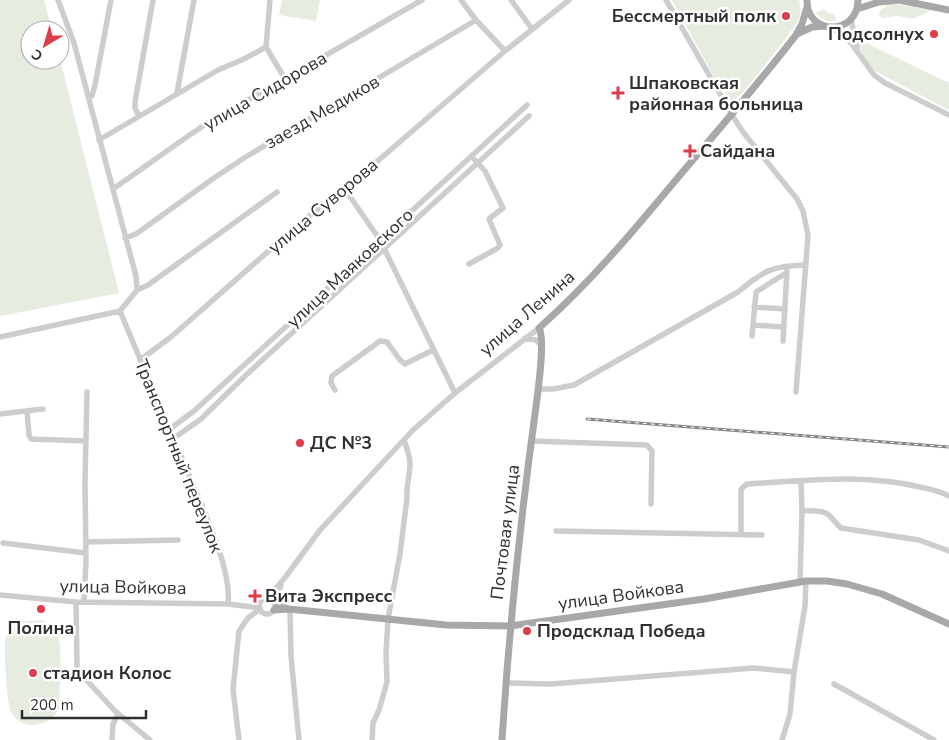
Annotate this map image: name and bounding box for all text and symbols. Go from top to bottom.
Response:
place label: Бессмертный полк [612,4,777,28]
marker: Бессмертный полк [780,10,792,22]
north arrow [20,20,70,70]
place label: Подсолнух [828,22,925,46]
marker: Подсолнух [928,28,940,40]
text: С [27,44,47,65]
street label: улица Сидорова [199,46,331,136]
street label: заезд Медиков [260,69,384,155]
place label: Шпаковская районная больница [629,71,803,116]
marker: Шпаковская районная больница [611,86,625,100]
place label: Сайдана [700,139,775,163]
marker: Сайдана [684,145,696,157]
street label: улица Суворова [263,153,383,259]
street label: улица Маяковского [281,203,419,333]
street label: улица Ленина [474,265,580,361]
street label: Транспортный переулок [129,356,229,557]
place label: ДС №3 [310,431,372,455]
marker: ДС №3 [294,437,306,449]
street label: Почтовая улица [485,463,525,601]
street label: улица Войкова [59,574,187,600]
street label: улица Войкова [556,574,686,616]
place label: Вита Экспресс [265,584,392,608]
marker: Вита Экспресс [249,590,261,602]
marker: Полина [35,603,47,615]
place label: Полина [8,616,74,640]
place label: Продсклад Победа [537,619,706,643]
marker: Продсклад Победа [521,625,533,637]
place label: стадион Колос [43,661,172,685]
marker: стадион Колос [27,667,39,679]
scale bar [22,688,146,720]
text: 200 m [30,695,74,715]

